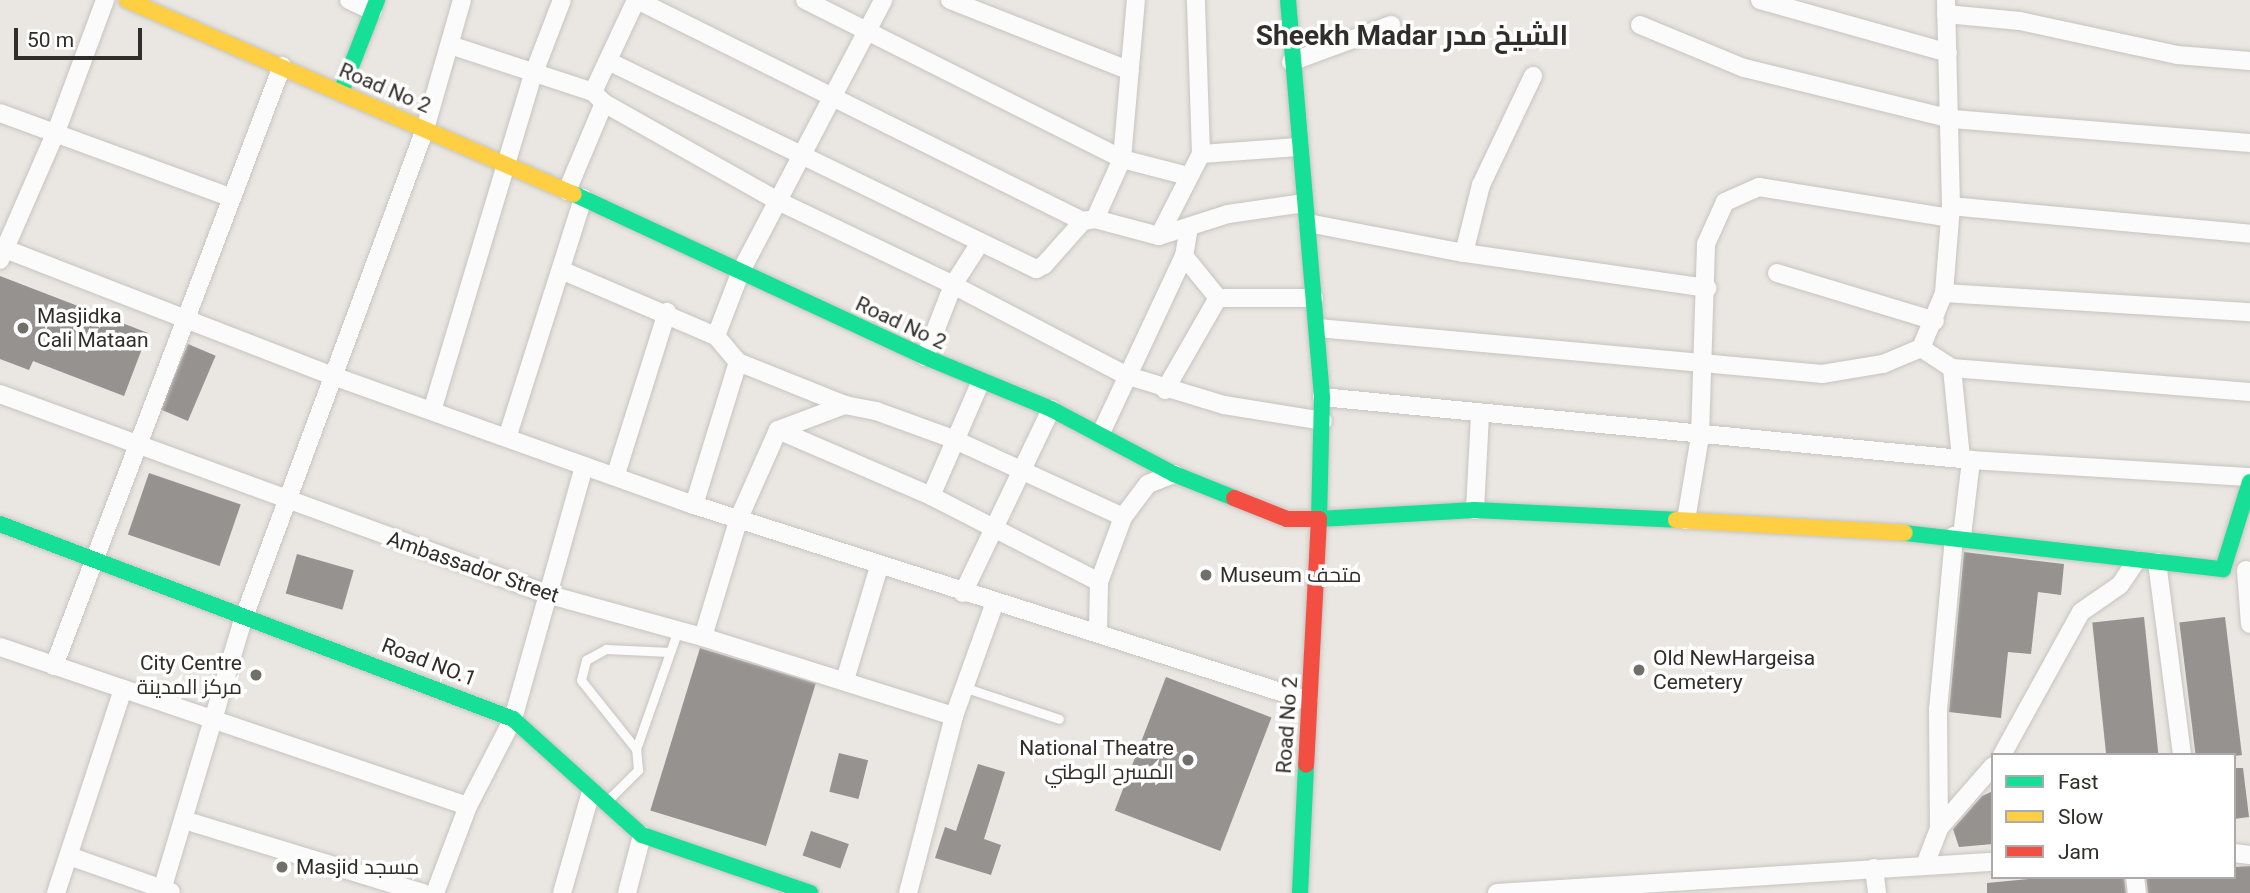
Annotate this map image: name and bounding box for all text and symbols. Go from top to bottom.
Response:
scale bar [18,14,145,58]
district label: Sheekh Madar الشيخ مدر [1256,19,1568,53]
text: 50 m [27,28,74,52]
street label: Road No 2 [335,57,435,119]
street label: Road No 2 [852,291,950,355]
place label: Masjidka Cali Mataan [37,303,149,353]
marker: Masjidka Cali Mataan [15,320,31,336]
street label: Ambassador Street [384,526,562,608]
place label: Museum متحف [1220,562,1362,588]
marker: Museum متحف [1198,567,1214,583]
street label: Road NO.1 [378,632,480,692]
place label: Old NewHargeisa Cemetery [1653,645,1815,695]
place label: City Centre مركز المدينة [137,650,242,700]
marker: Old NewHargeisa Cemetery [1631,662,1647,678]
marker: City Centre مركز المدينة [248,667,264,683]
street label: Road No 2 [1271,676,1303,774]
place label: National Theatre المسرح الوطني [1019,735,1174,785]
marker: National Theatre المسرح الوطني [1180,752,1196,768]
legend [1991,753,2236,879]
text: Fast [2058,770,2098,794]
text: Slow [2058,805,2103,829]
text: Jam [2058,840,2099,864]
place label: Masjid مسجد [296,854,419,880]
marker: Masjid مسجد [274,859,290,875]

